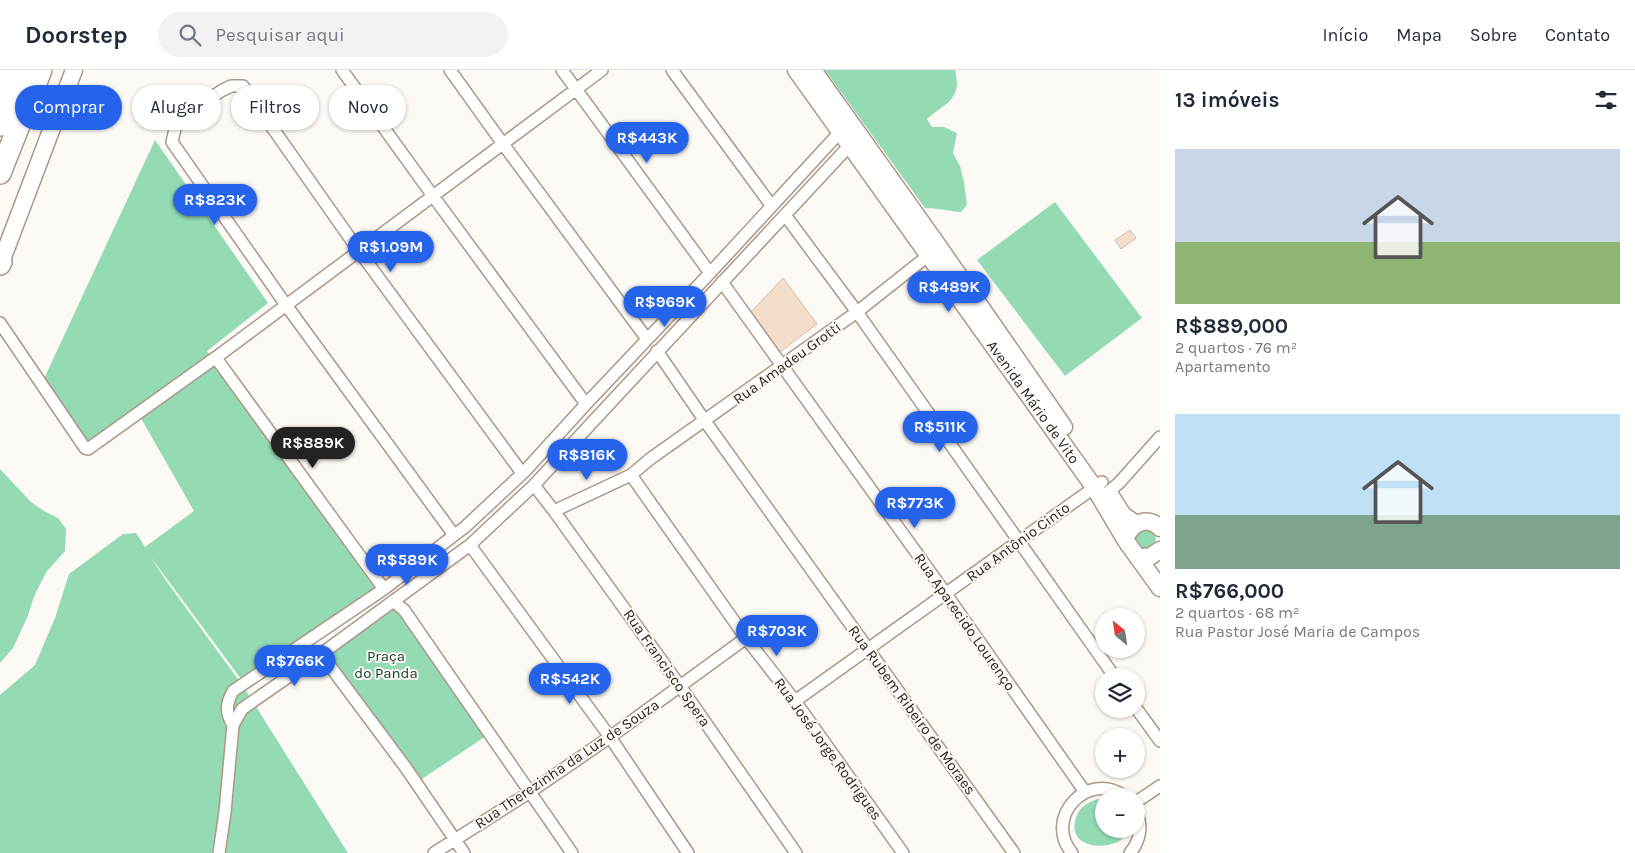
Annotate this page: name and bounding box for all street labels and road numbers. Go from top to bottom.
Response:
street label: Rua Amadeu Grotti [729,318,845,408]
street label: Avenida Mário de Vito [983,337,1083,467]
street label: Rua Antônio Cinto [963,498,1073,586]
street label: Rua Aparecido Lourenço [911,550,1019,694]
street label: Rua Francisco Spera [620,606,714,730]
street label: Rua Rubem Ribeiro de Moraes [845,622,979,798]
street label: Rua José Jorge Rodrigues [770,674,886,824]
street label: Rua Therezinha da Luz de Souza [471,695,663,833]

